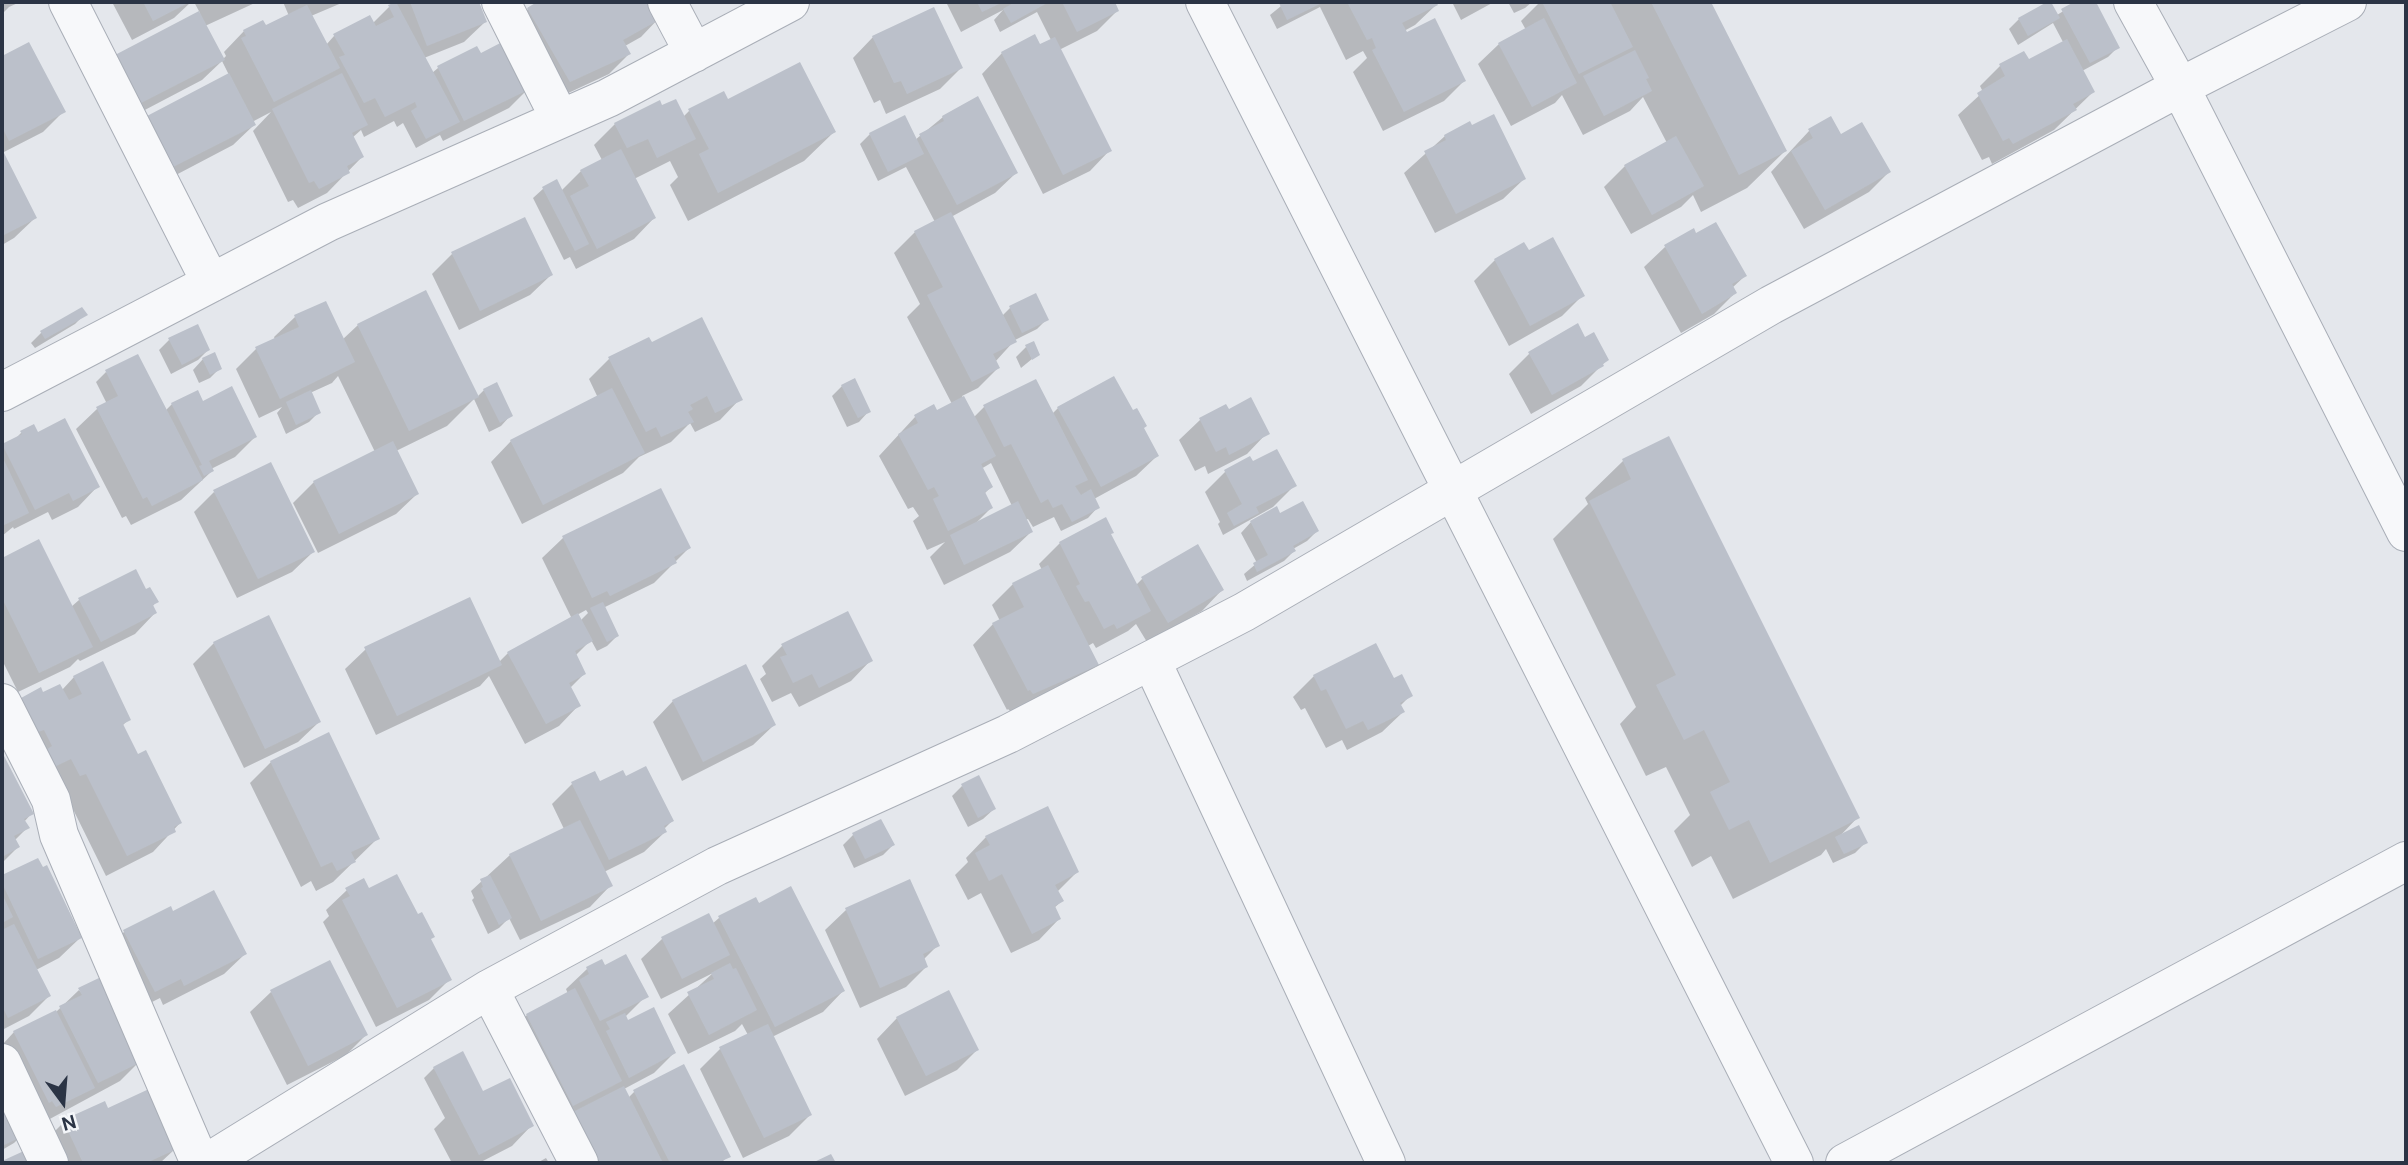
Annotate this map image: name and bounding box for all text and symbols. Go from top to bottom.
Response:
north arrow [28,1067,98,1137]
text: N [59,1109,79,1137]

